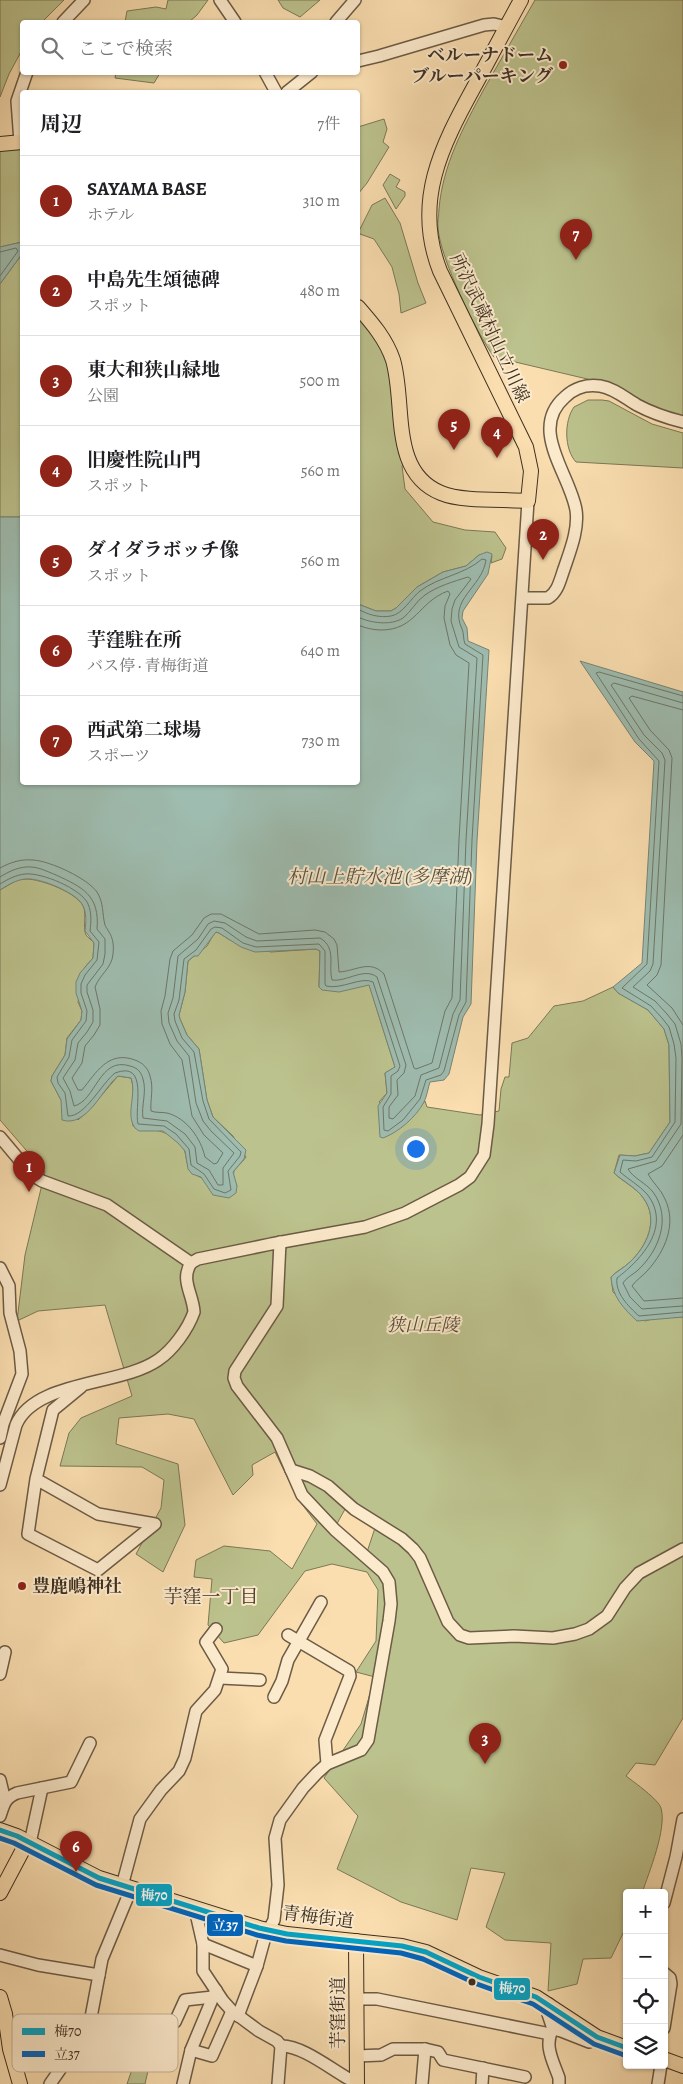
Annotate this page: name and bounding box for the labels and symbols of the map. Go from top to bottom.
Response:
place label: ベルーナドーム ブルーパーキング [411,43,553,88]
marker: ベルーナドーム ブルーパーキング [557,59,569,71]
pin: 7 [560,219,592,260]
street label: 所沢武蔵村山立川線 [445,250,535,406]
pin: 5 [438,409,470,450]
pin: 4 [481,417,513,458]
pin: 2 [527,519,559,560]
water label: 村山上貯水池 (多摩湖) [287,864,473,890]
your location [403,1136,429,1162]
pin: 1 [13,1151,45,1192]
park label: 狭山丘陵 [387,1313,461,1337]
place label: 豊鹿嶋神社 [32,1574,122,1598]
marker: 豊鹿嶋神社 [16,1580,28,1592]
district label: 芋窪一丁目 [163,1584,259,1610]
pin: 3 [469,1723,501,1764]
pin: 6 [60,1831,92,1872]
line badge: 梅70 [135,1883,173,1907]
text: 梅70 [140,1886,168,1905]
street label: 青梅街道 [281,1901,355,1933]
line badge: 立37 [206,1913,244,1937]
text: 立37 [212,1916,238,1935]
street label: 芋窪街道 [326,1977,350,2049]
unlabelled marker [467,1977,477,1987]
line badge: 梅70 [493,1977,531,2001]
text: 梅70 [498,1979,526,1998]
legend [12,2014,178,2072]
text: 梅70 [54,2022,81,2041]
text: 立37 [54,2045,80,2064]

